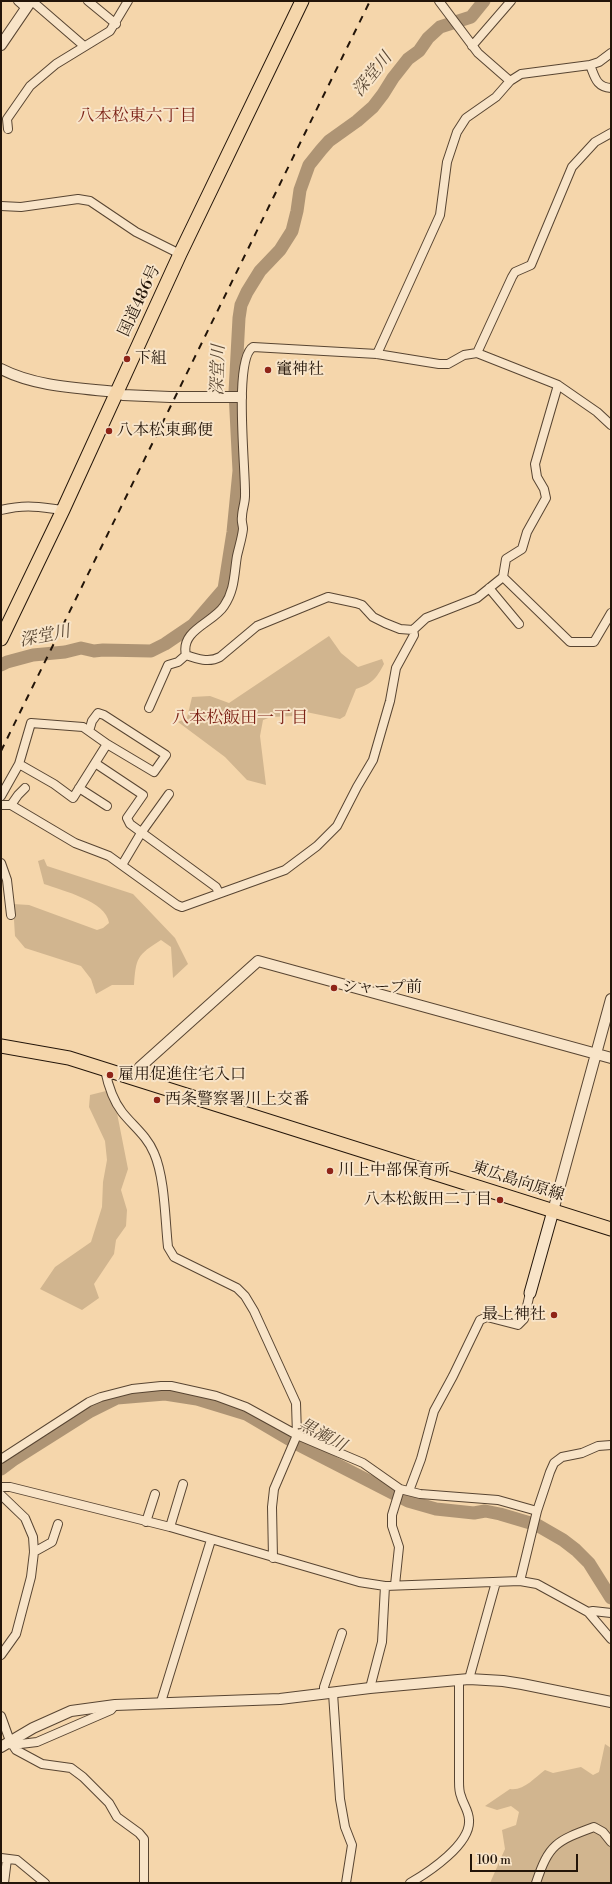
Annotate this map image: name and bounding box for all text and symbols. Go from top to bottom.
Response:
water label: 深堂川 [349,49,397,101]
district label: 八本松東六丁目 [78,107,196,127]
street label: 国道486号 [115,262,165,340]
water label: 深堂川 [208,344,230,396]
place label: 下組 [135,349,167,369]
marker: 下組 [122,354,132,364]
place label: 竃神社 [276,360,324,380]
marker: 竃神社 [263,365,273,375]
place label: 八本松東郵便 [117,421,213,441]
marker: 八本松東郵便 [104,426,114,436]
water label: 深堂川 [18,622,72,652]
district label: 八本松飯田一丁目 [172,709,308,729]
place label: シャープ前 [342,978,422,998]
marker: シャープ前 [329,983,339,993]
place label: 雇用促進住宅入口 [118,1065,246,1085]
marker: 雇用促進住宅入口 [105,1070,115,1080]
place label: 西条警察署川上交番 [165,1090,309,1110]
marker: 西条警察署川上交番 [152,1095,162,1105]
street label: 東広島向原線 [469,1158,567,1206]
place label: 川上中部保育所 [338,1161,450,1181]
marker: 川上中部保育所 [325,1166,335,1176]
place label: 八本松飯田二丁目 [364,1190,492,1210]
marker: 八本松飯田二丁目 [495,1195,505,1205]
place label: 最上神社 [482,1305,546,1325]
marker: 最上神社 [549,1310,559,1320]
water label: 黒瀬川 [295,1415,349,1457]
scale bar [472,1846,580,1872]
text: 100 m [477,1853,511,1868]

